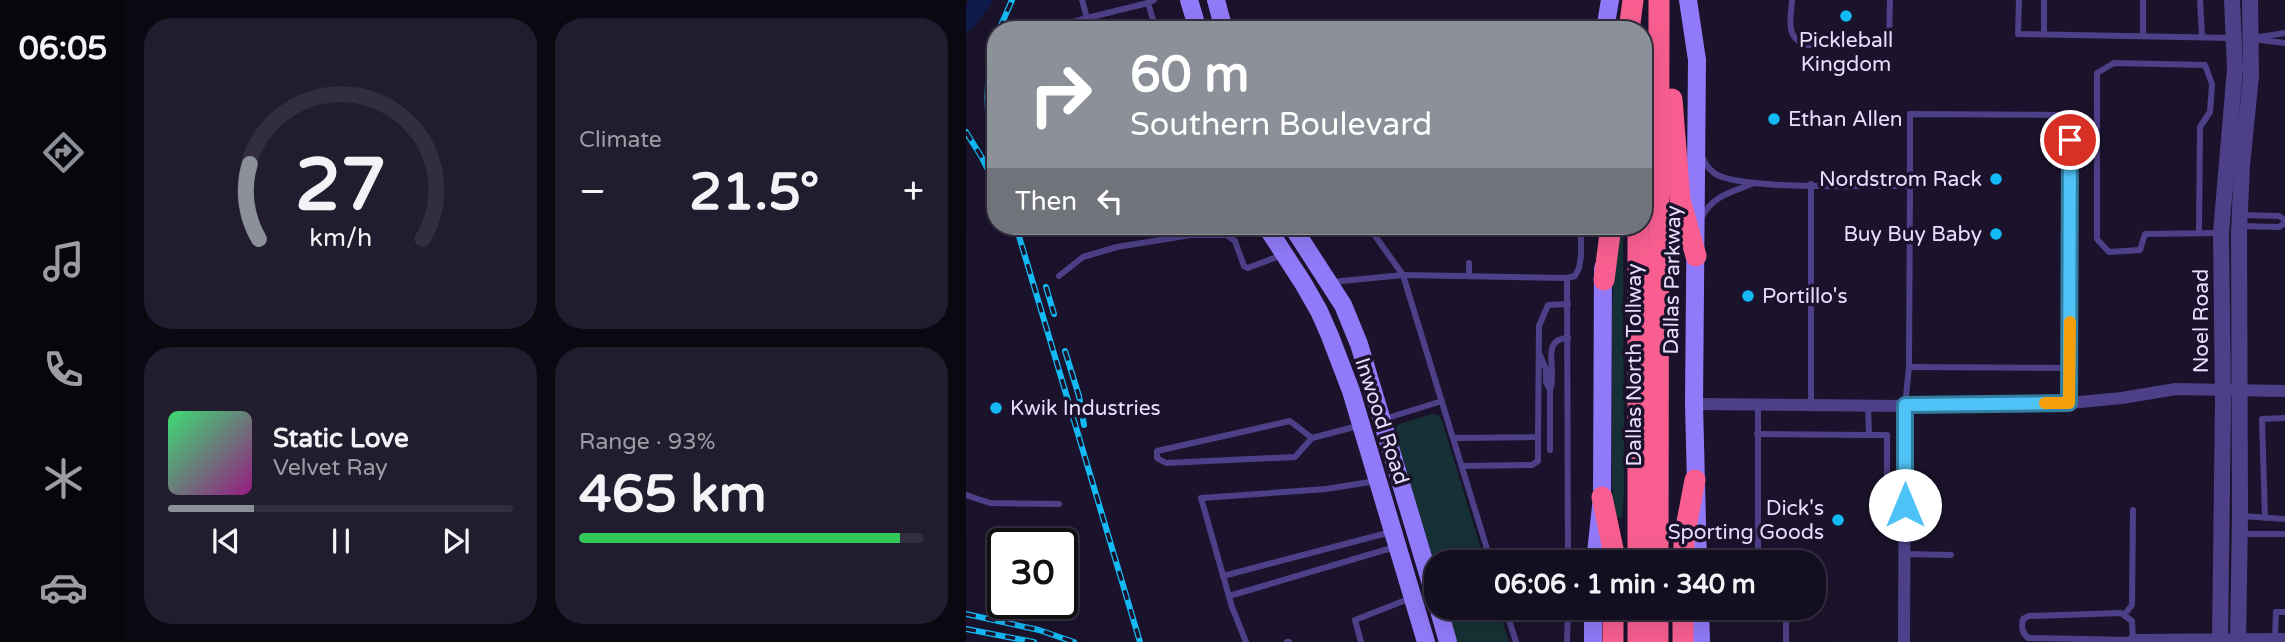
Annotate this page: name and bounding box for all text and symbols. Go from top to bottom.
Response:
marker: Pickleball Kingdom [1838,8,1854,24]
place label: Pickleball Kingdom [1799,28,1893,77]
text: 06:05 [19,30,107,68]
text: 60 m [1130,46,1249,105]
icon: right [1015,49,1106,140]
text: Southern Boulevard [1130,106,1432,144]
place label: Ethan Allen [1788,107,1903,132]
pin [2040,110,2100,170]
marker: Ethan Allen [1766,111,1782,127]
icon: arrive [2051,121,2089,159]
text: Climate [579,126,662,154]
icon: directions [39,128,88,177]
text: 27 [295,143,386,231]
text: 21.5° [689,161,819,224]
place label: Nordstrom Rack [1819,167,1982,192]
text: − [579,169,606,215]
text: + [903,169,924,215]
marker: Nordstrom Rack [1988,171,2004,187]
icon: left [1091,182,1129,220]
text: Then [1015,186,1077,217]
street label: Dallas Parkway [1659,205,1686,355]
place label: Buy Buy Baby [1843,222,1982,247]
text: km/h [309,223,372,253]
marker: Buy Buy Baby [1988,226,2004,242]
icon: music [39,237,88,286]
street label: Dallas North Tollway [1622,264,1647,466]
street label: Noel Road [2189,269,2214,373]
place label: Portillo's [1762,284,1848,309]
marker: Portillo's [1740,288,1756,304]
icon: phone [39,345,88,394]
street label: Inwood Road [1349,355,1414,488]
place label: Kwik Industries [1010,396,1161,421]
marker: Kwik Industries [988,400,1004,416]
text: Static Love [273,423,409,454]
text: Range · 93% [579,428,715,456]
icon: climate [39,454,88,503]
text: Velvet Ray [273,454,388,482]
text: 465 km [579,463,767,526]
position arrow [1868,468,1942,542]
place label: Dick's Sporting Goods [1668,496,1824,545]
marker: Dick's Sporting Goods [1830,512,1846,528]
icon: previous [207,522,245,560]
icon: pause [322,522,360,560]
icon: next [437,522,475,560]
speed limit sign: 30 [987,528,1078,619]
icon: car [39,563,88,612]
text: 06:06 · 1 min · 340 m [1494,569,1756,600]

